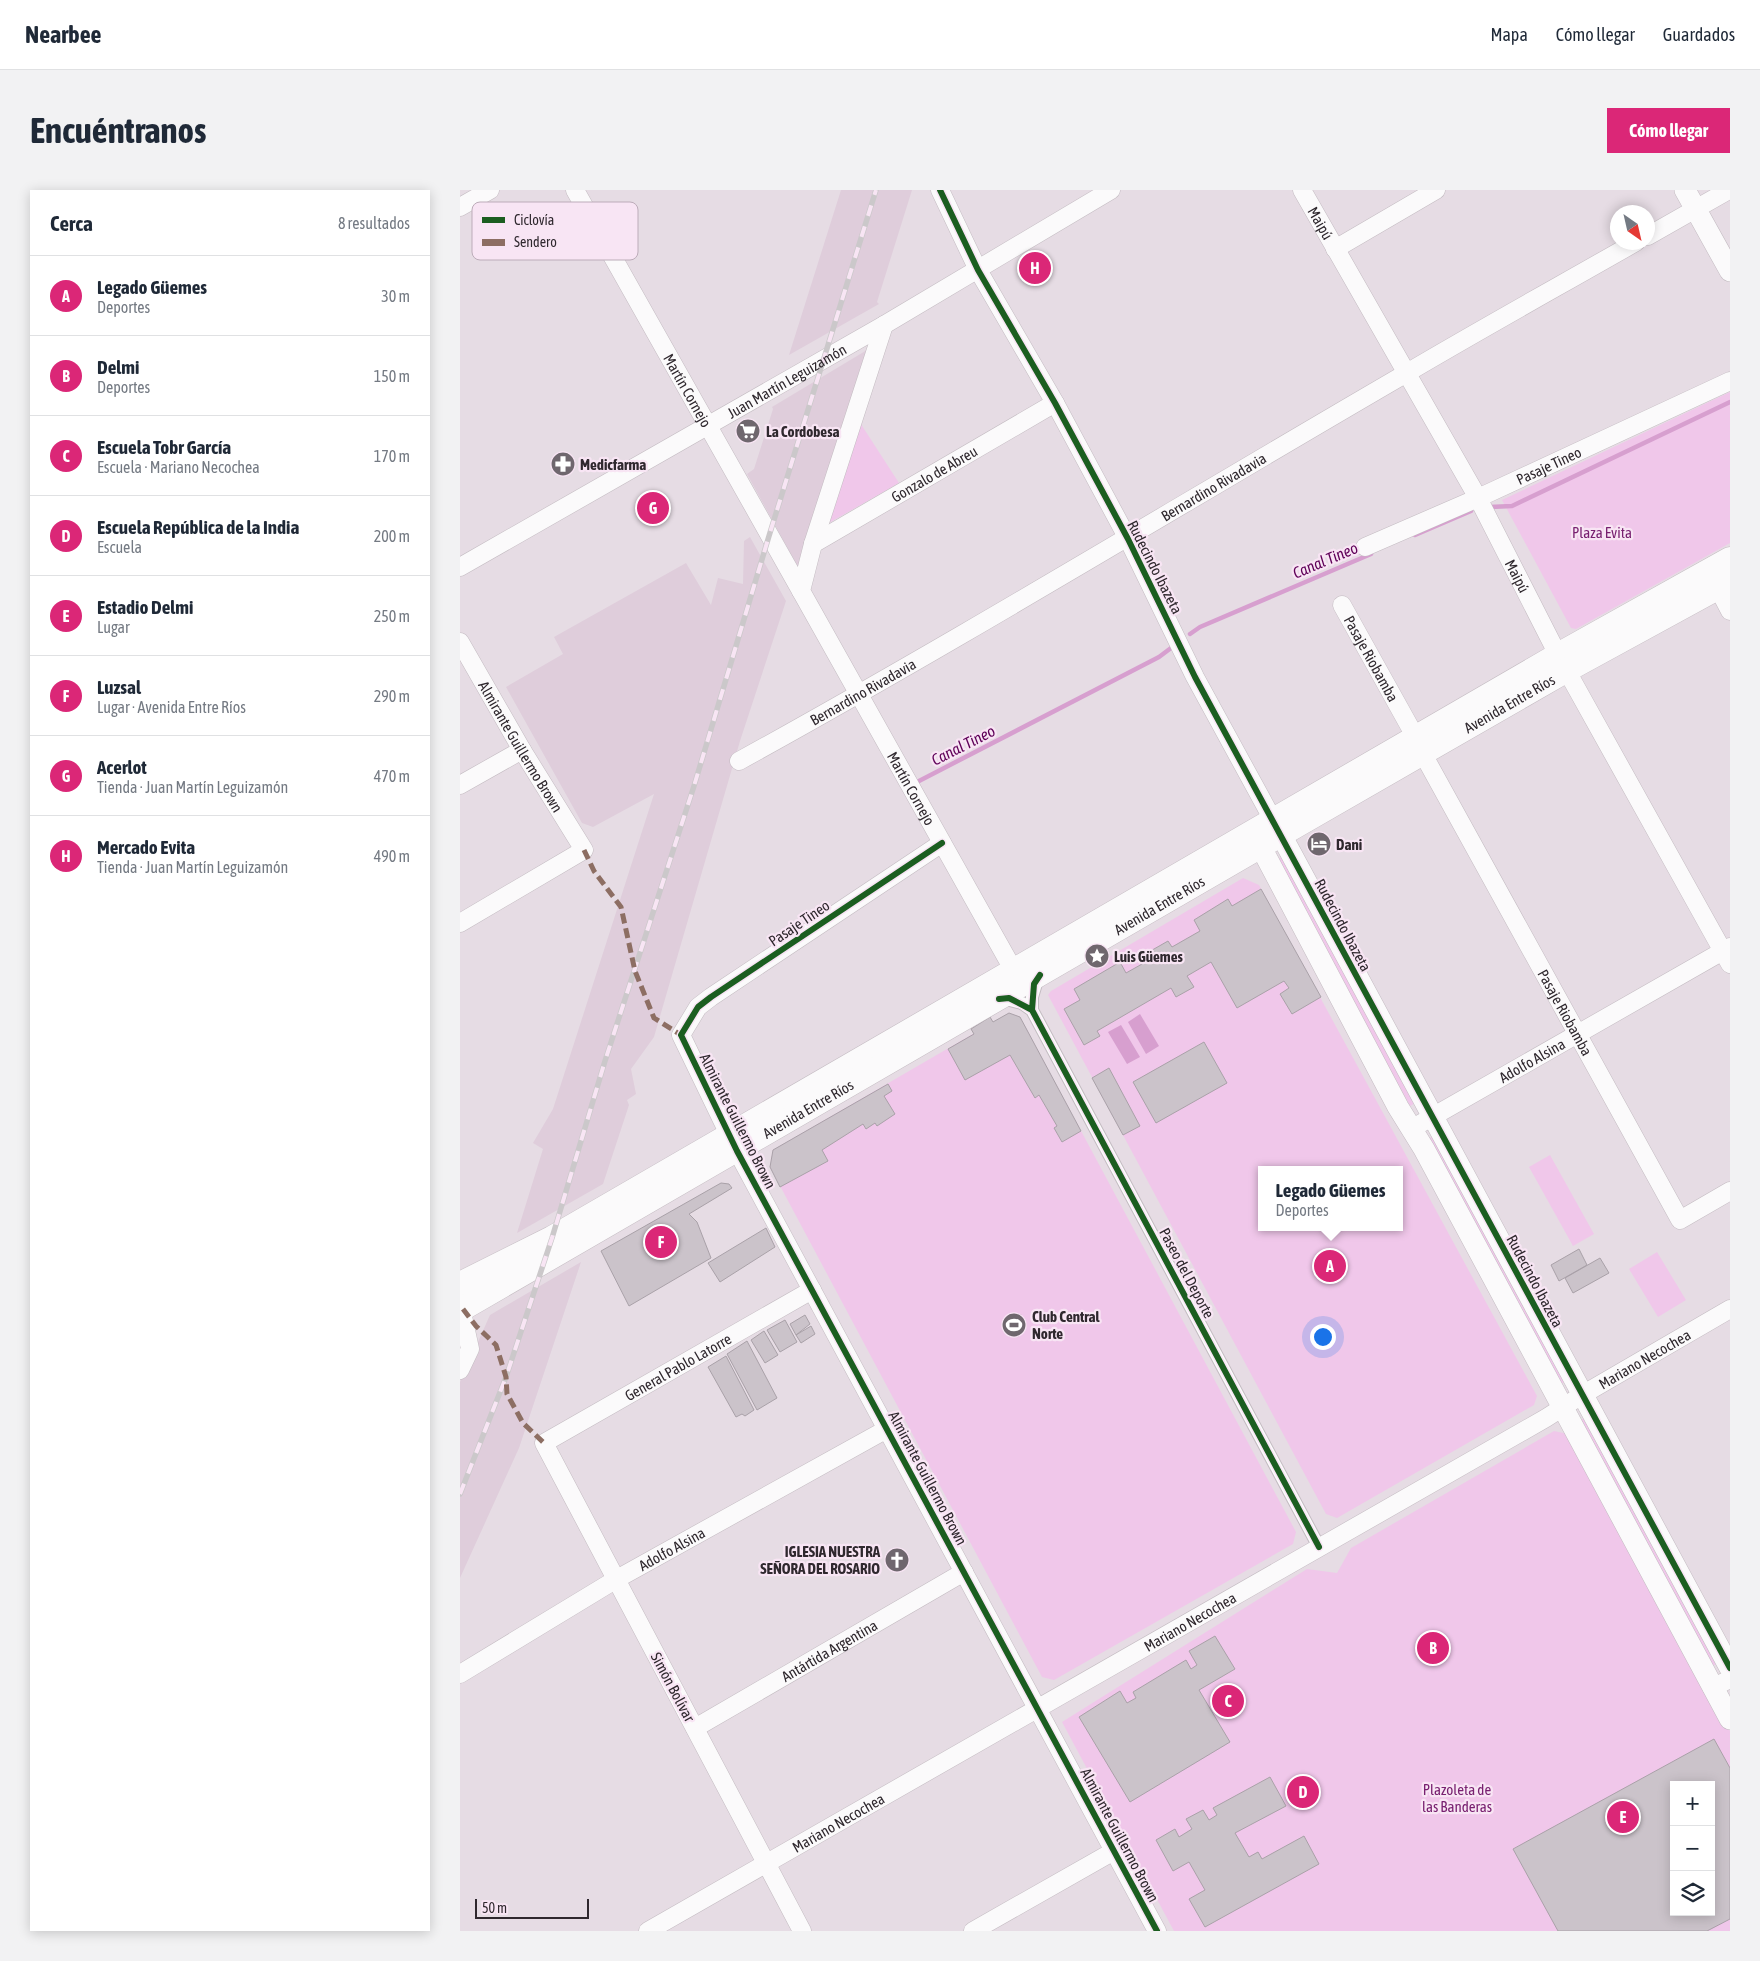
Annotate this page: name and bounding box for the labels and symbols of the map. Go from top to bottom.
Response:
legend [472,202,638,260]
street label: Maipú [1305,204,1337,242]
north arrow [1610,205,1655,250]
text: Ciclovía [514,212,554,228]
text: Sendero [514,234,557,250]
pin: H [1019,249,1051,287]
street label: Juan Martín Leguizamón [724,340,849,421]
street label: Martín Cornejo [661,351,715,430]
supermarket icon: La Cordobesa [735,418,761,444]
place label: La Cordobesa [766,423,839,440]
street label: Gonzalo de Abreu [888,442,980,505]
street label: Pasaje Tineo [1513,443,1584,488]
street label: Bernardino Rivadavia [1158,449,1269,524]
pharmacy icon: Medicfarma [550,451,576,477]
place label: Medicfarma [580,456,646,473]
pin: G [637,489,669,527]
street label: Rudecindo Ibazeta [1124,518,1186,616]
park label: Plaza Evita [1572,524,1632,541]
water label: Canal Tineo [1290,538,1360,582]
street label: Maipú [1502,556,1533,595]
street label: Pasaje Riobamba [1341,612,1402,704]
street label: Bernardino Rivadavia [807,655,919,728]
street label: Avenida Entre Ríos [1461,671,1558,736]
street label: Almirante Guillermo Brown [476,678,567,815]
water label: Canal Tineo [928,721,998,769]
street label: Martín Cornejo [884,749,939,828]
hotel icon: Dani [1306,831,1332,857]
place label: Dani [1336,836,1362,853]
street label: Avenida Entre Ríos [1111,872,1207,938]
street label: Rudecindo Ibazeta [1311,876,1375,974]
street label: Pasaje Tineo [765,897,833,949]
place icon: Luis Güemes [1084,943,1110,969]
place label: Luis Güemes [1114,948,1183,965]
street label: Pasaje Riobamba [1535,966,1596,1058]
street label: Adolfo Alsina [1496,1035,1568,1086]
street label: Almirante Guillermo Brown [697,1051,779,1191]
street label: Avenida Entre Ríos [760,1076,856,1141]
pin: F [645,1223,677,1261]
street label: Paseo del Deporte [1156,1225,1218,1321]
street label: Rudecindo Ibazeta [1503,1232,1567,1330]
pin: A [1314,1247,1346,1285]
place label: Club Central Norte [1032,1308,1100,1342]
sports icon: Club Central Norte [1001,1312,1027,1338]
your location [1310,1324,1336,1350]
street label: Mariano Necochea [1595,1326,1693,1392]
street label: General Pablo Latorre [621,1329,734,1404]
street label: Almirante Guillermo Brown [885,1408,971,1548]
street label: Adolfo Alsina [635,1523,708,1574]
place label: IGLESIA NUESTRA SEÑORA DEL ROSARIO [760,1543,881,1577]
church icon: IGLESIA NUESTRA SEÑORA DEL ROSARIO [884,1547,910,1573]
street label: Mariano Necochea [1141,1588,1239,1654]
street label: Antártida Argentina [778,1616,880,1685]
pin: B [1417,1629,1449,1667]
street label: Simón Bolívar [648,1649,699,1725]
pin: C [1212,1682,1244,1720]
street label: Almirante Guillermo Brown [1077,1765,1163,1905]
pin: D [1287,1773,1319,1811]
park label: Plazoleta de las Banderas [1422,1781,1492,1815]
street label: Mariano Necochea [789,1789,887,1855]
pin: E [1607,1798,1639,1836]
scale bar [475,1896,589,1919]

